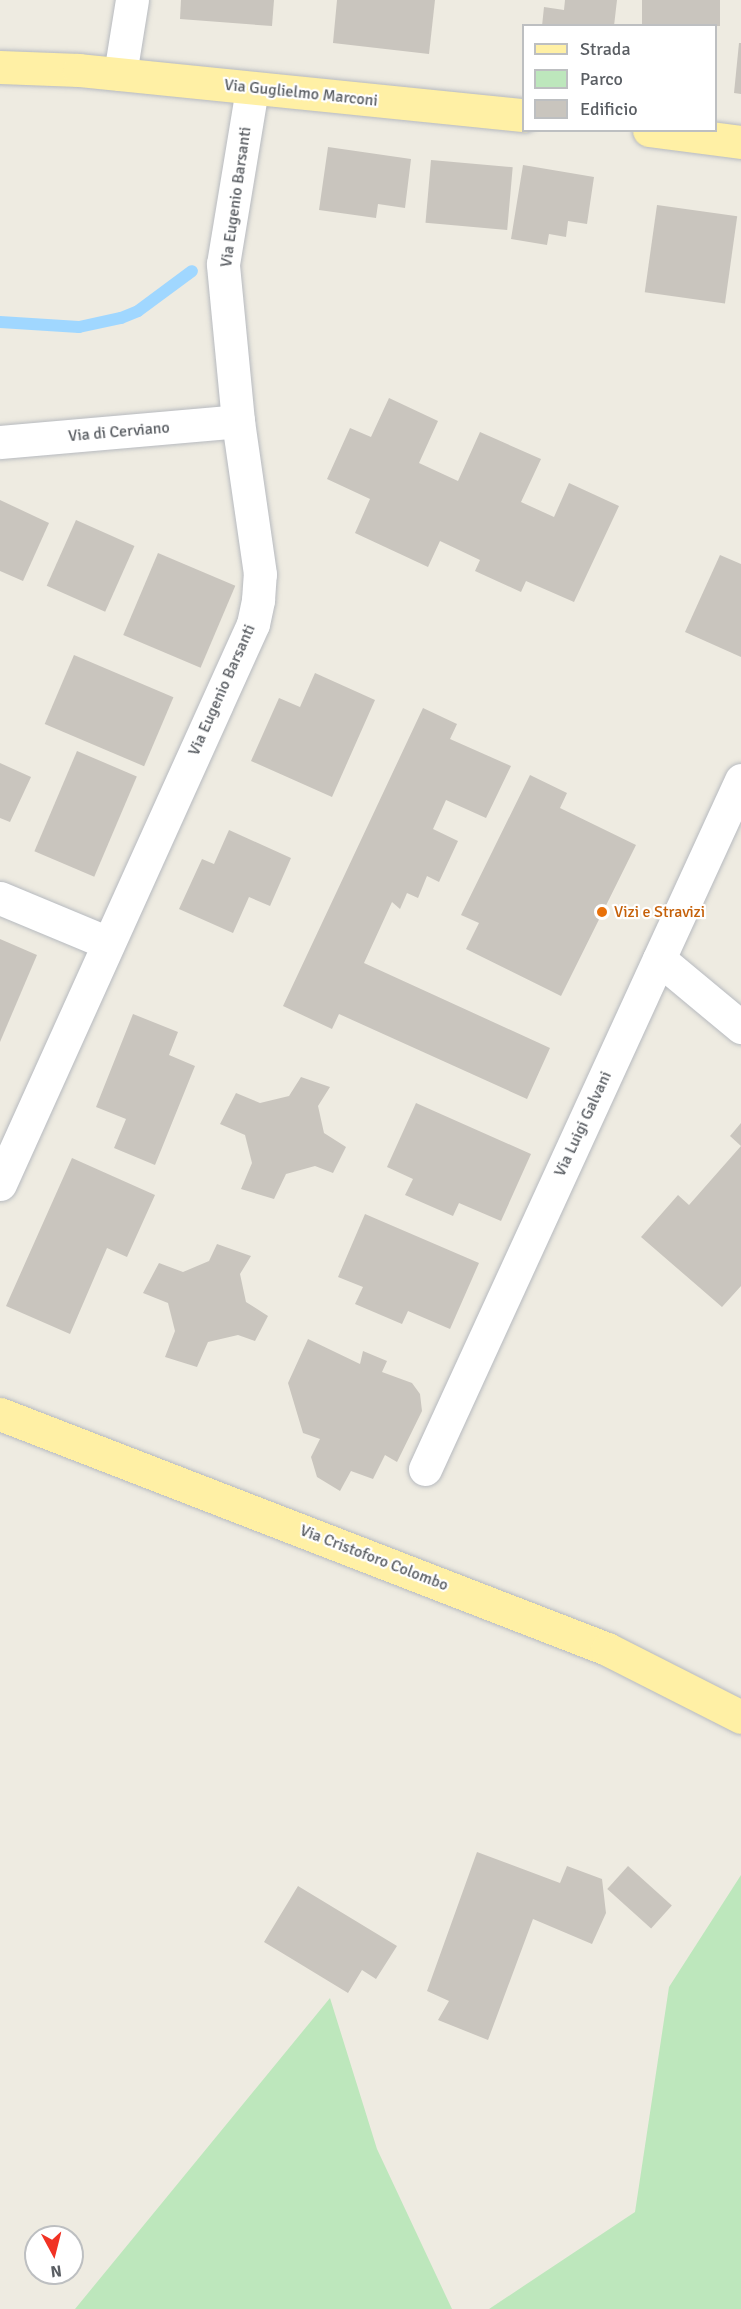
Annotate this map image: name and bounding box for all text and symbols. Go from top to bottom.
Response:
legend [522,24,717,132]
text: Strada [580,38,631,60]
text: Parco [580,68,623,90]
street label: Via Guglielmo Marconi [223,75,379,111]
text: Edificio [580,98,638,120]
street label: Via Eugenio Barsanti [217,125,255,269]
street label: Via di Cerviano [67,418,171,446]
street label: Via Eugenio Barsanti [184,621,260,759]
place label: Vizi e Stravizi [614,902,705,922]
marker: Vizi e Stravizi [595,905,609,919]
street label: Via Luigi Galvani [550,1068,616,1180]
street label: Via Cristoforo Colombo [297,1521,451,1595]
north arrow [24,2225,84,2285]
text: N [49,2260,63,2281]

